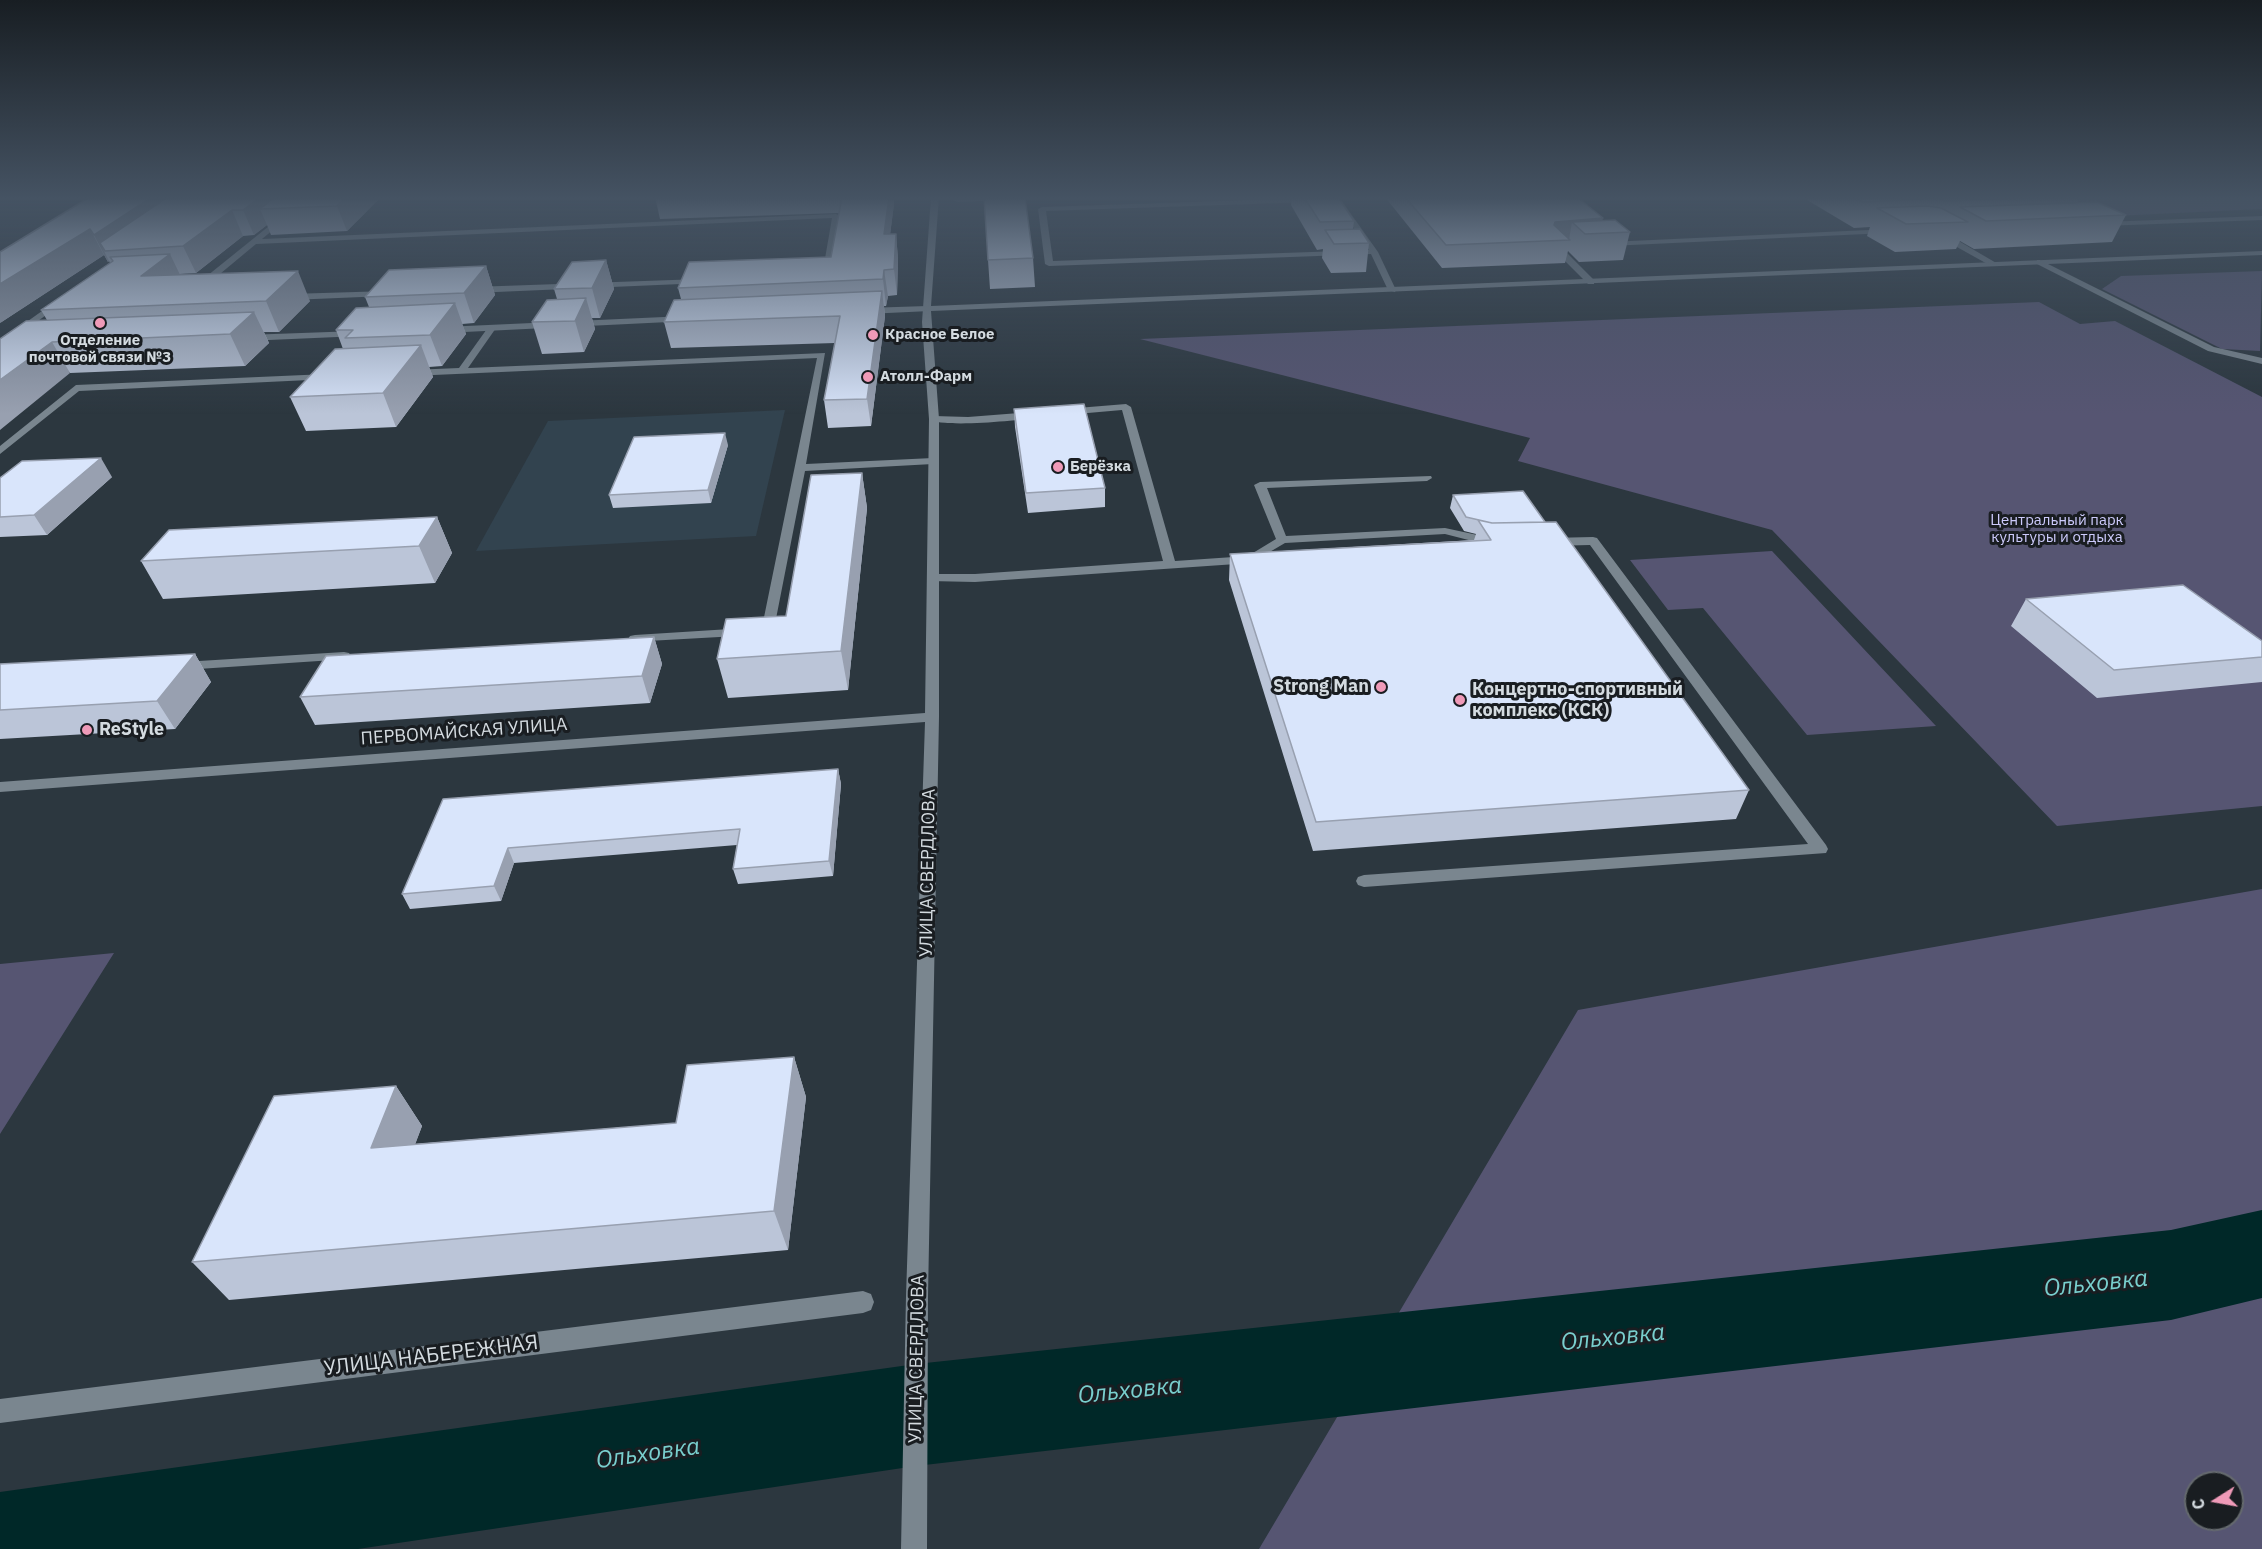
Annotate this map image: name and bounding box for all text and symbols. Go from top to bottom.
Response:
marker: Отделение почтовой связи №3 [93,316,107,330]
place label: Красное Белое [885,326,994,344]
marker: Красное Белое [866,328,880,342]
place label: Отделение почтовой связи №3 [29,332,171,367]
place label: Атолл-Фарм [880,368,972,386]
marker: Атолл-Фарм [861,370,875,384]
place label: Берёзка [1070,458,1131,476]
marker: Берёзка [1051,460,1065,474]
park label: Центральный парк культуры и отдыха [1990,512,2124,547]
place label: Strong Man [1273,676,1369,698]
place label: Концертно-спортивный комплекс (КСК) [1472,679,1683,722]
marker: Strong Man [1374,680,1388,694]
marker: Концертно-спортивный комплекс (КСК) [1453,693,1467,707]
street label: ПЕРВОМАЙСКАЯ УЛИЦА [360,714,568,750]
place label: ReStyle [99,719,164,741]
marker: ReStyle [80,723,94,737]
street label: УЛИЦА СВЕРДЛОВА [916,789,940,957]
water label: Ольховка [2042,1264,2150,1304]
street label: УЛИЦА СВЕРДЛОВА [905,1275,929,1443]
water label: Ольховка [1559,1318,1667,1358]
street label: УЛИЦА НАБЕРЕЖНАЯ [322,1330,540,1382]
water label: Ольховка [1076,1371,1184,1411]
water label: Ольховка [594,1432,702,1476]
north arrow [2184,1471,2244,1531]
text: С [2187,1497,2209,1511]

